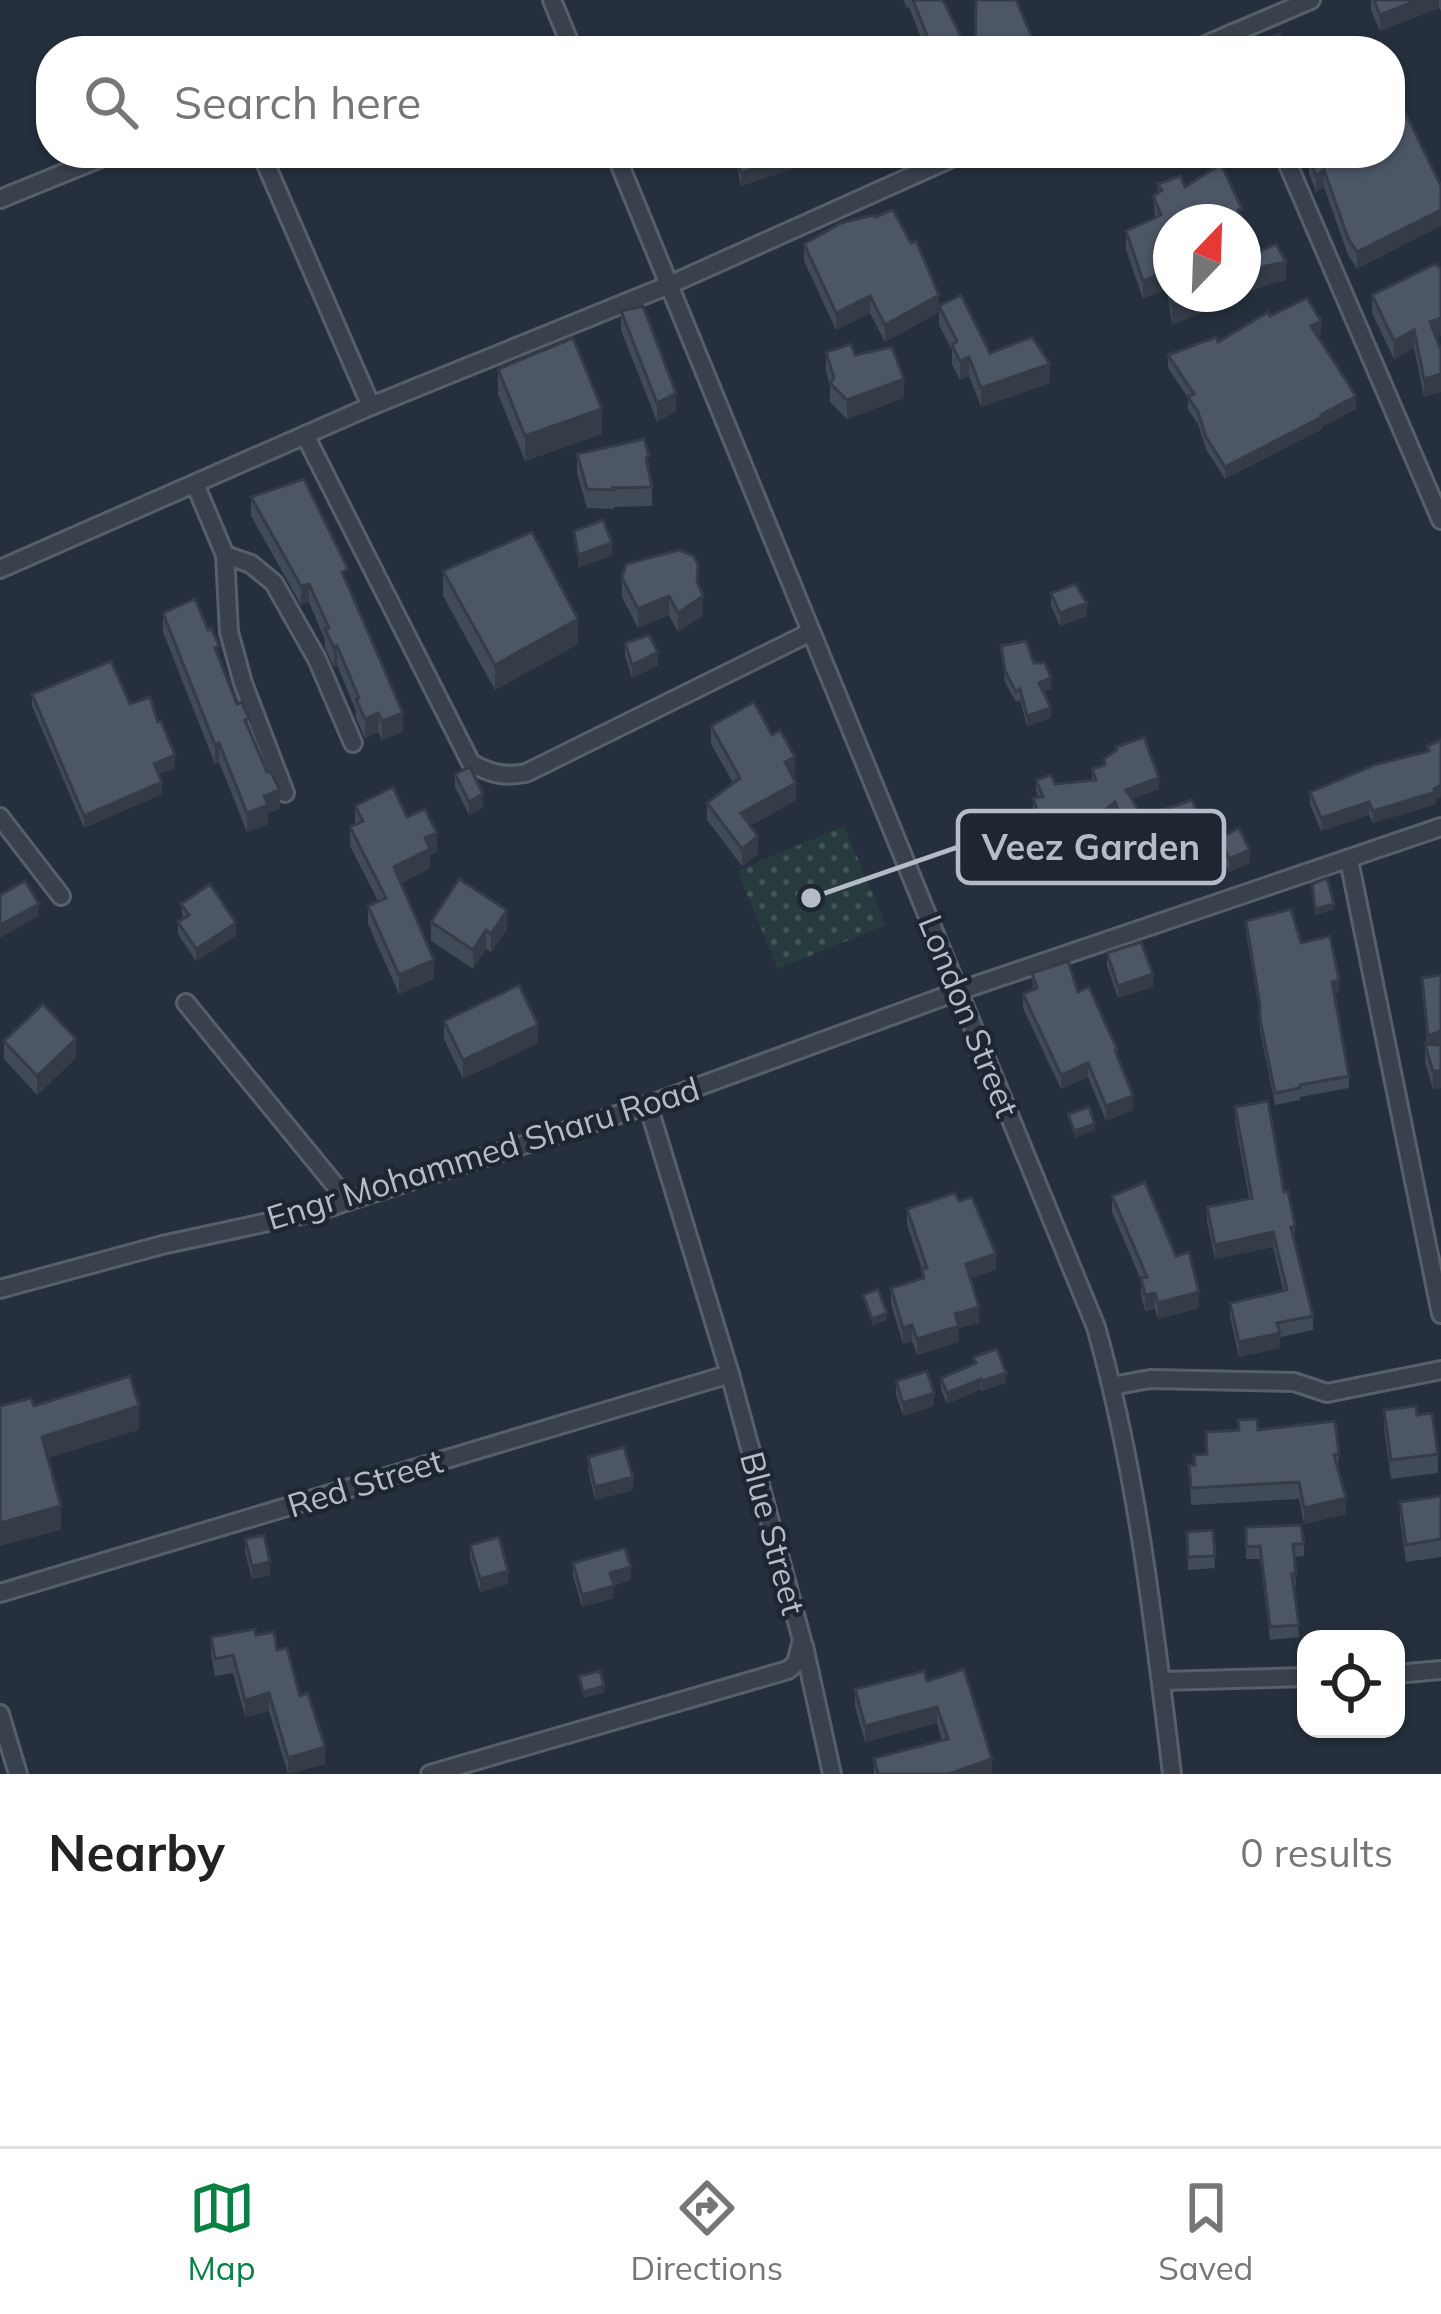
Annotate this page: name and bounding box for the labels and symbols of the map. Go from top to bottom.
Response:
north arrow [1153,204,1261,312]
callout: Veez Garden [958,811,1224,883]
text: Veez Garden [981,824,1200,869]
street label: London Street [910,909,1029,1123]
street label: Engr Mohammed Sharu Road [262,1067,704,1238]
street label: Red Street [282,1440,447,1526]
street label: Blue Street [732,1447,815,1619]

